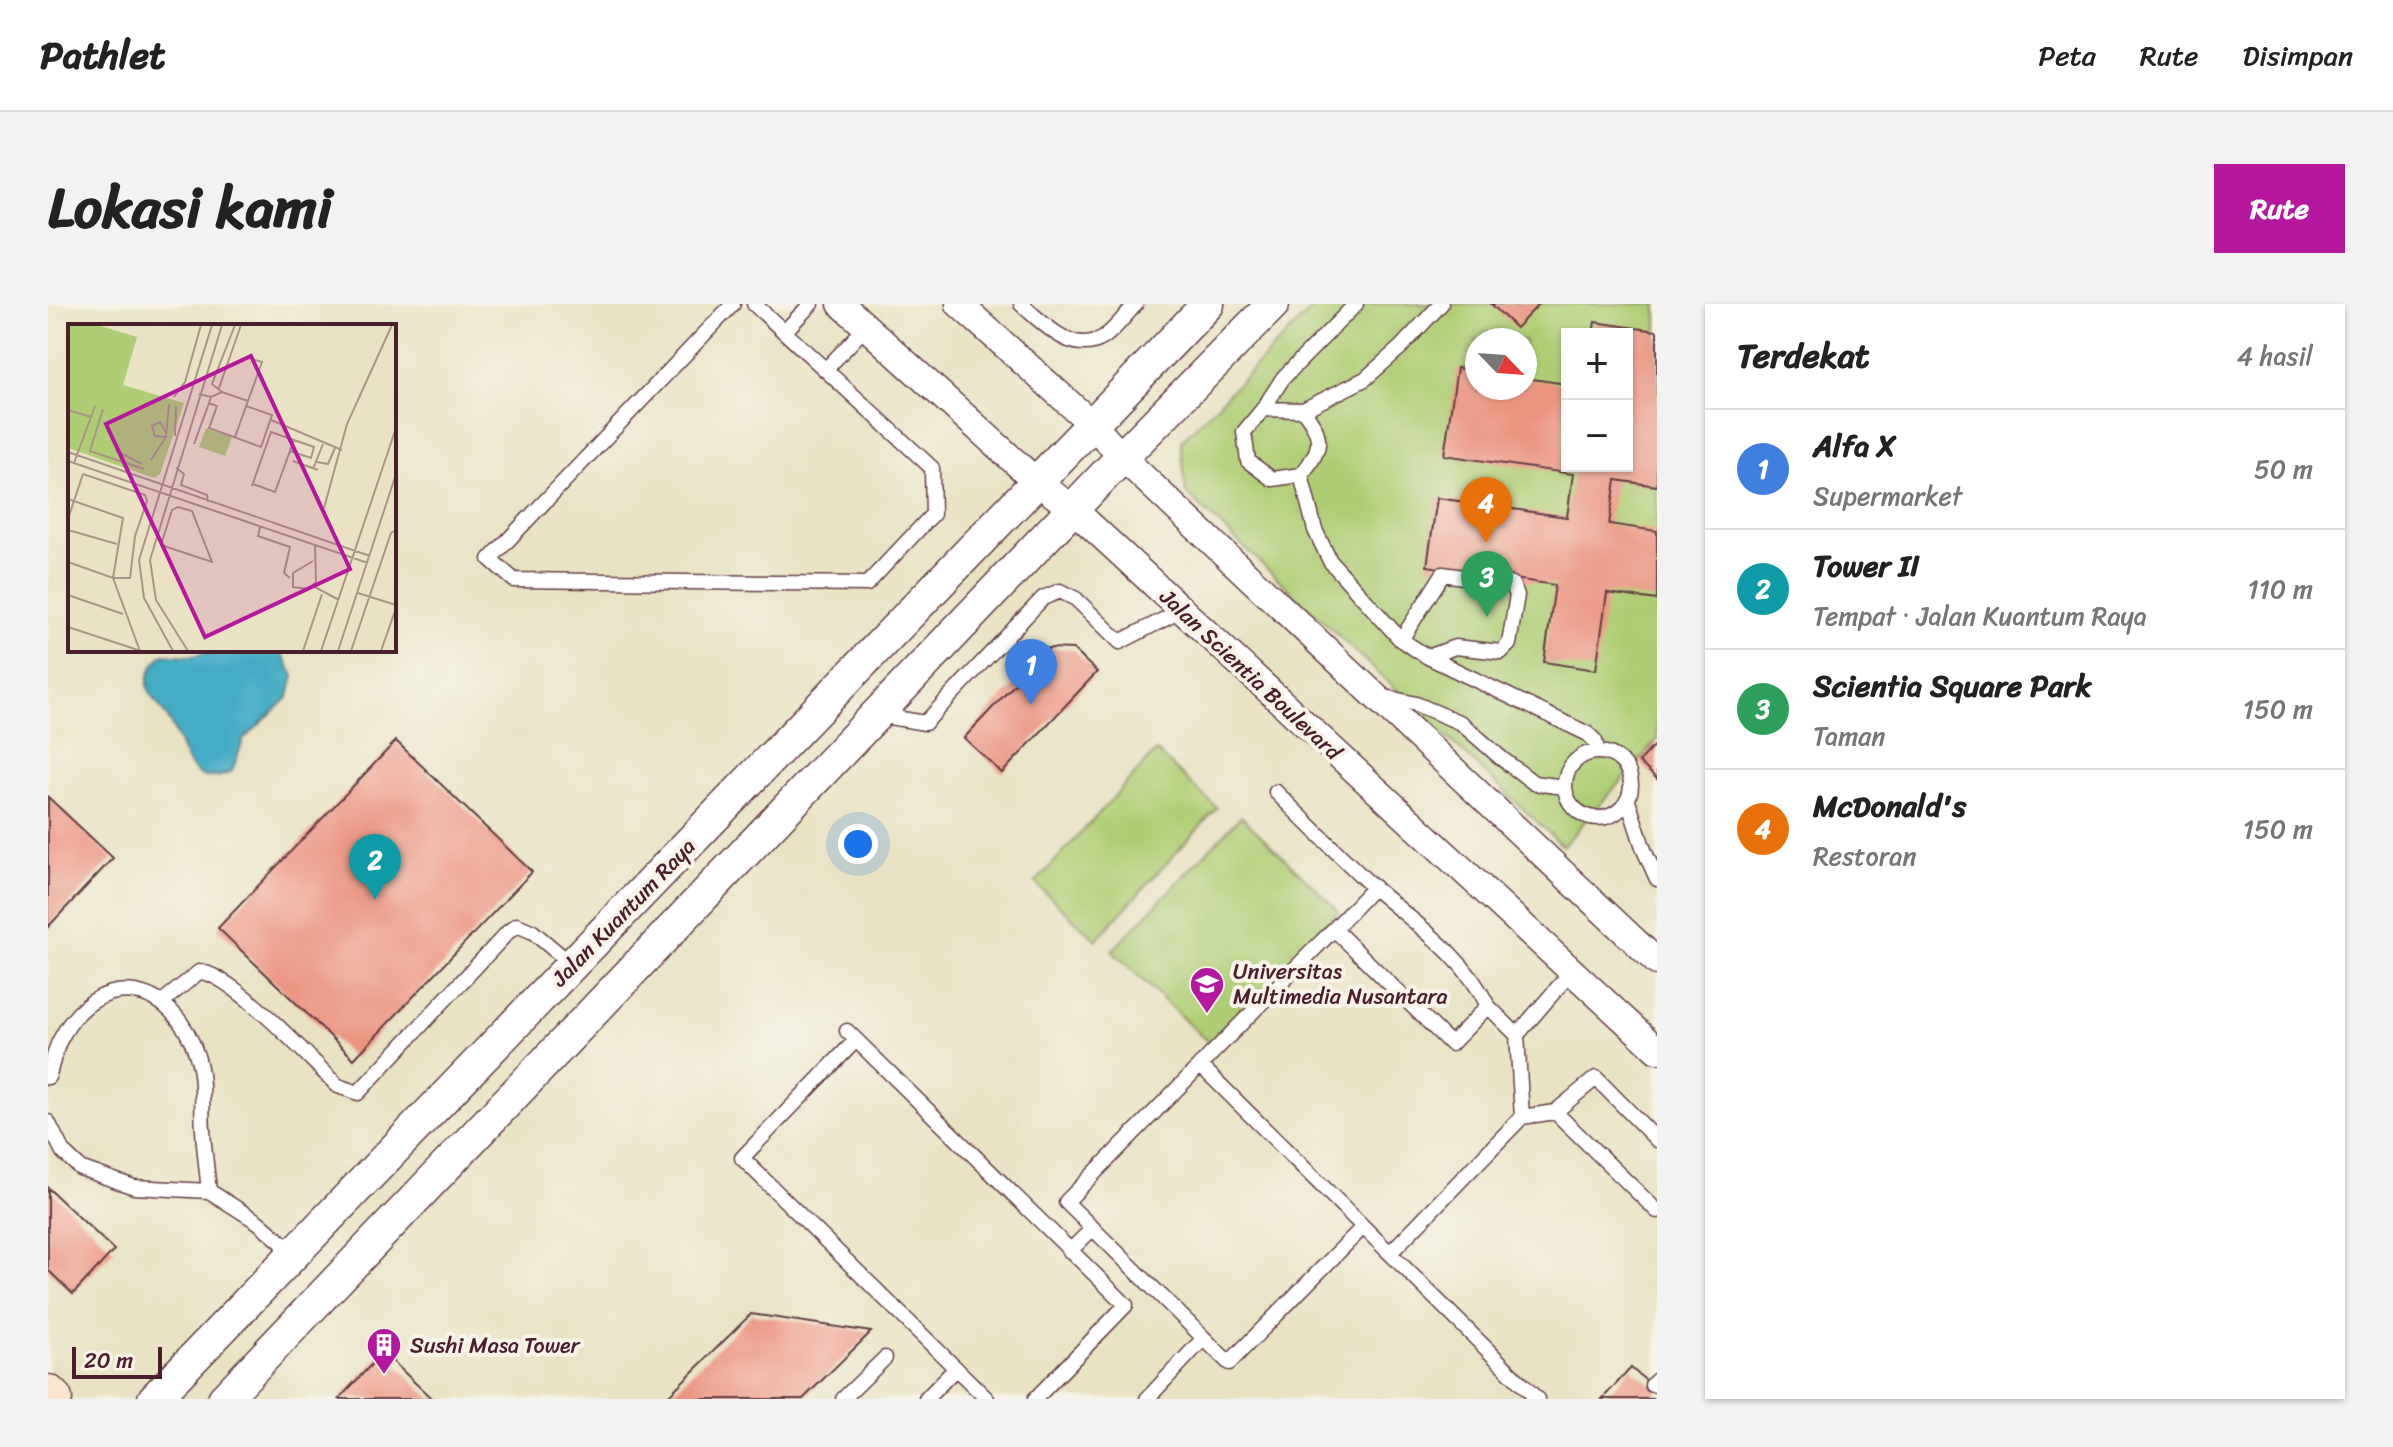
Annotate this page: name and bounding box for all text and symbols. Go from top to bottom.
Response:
text: Pathlet [40,22,166,89]
text: Peta [2038,31,2096,80]
text: Rute [2140,31,2198,80]
text: Disimpan [2242,31,2353,80]
text: Lokasi kami [48,159,332,258]
button: Rute [2214,164,2345,253]
inset map [68,324,396,652]
text: Terdekat [1737,326,1870,386]
north arrow [1465,328,1537,400]
map controls [1561,328,1633,472]
button: + [1561,328,1633,400]
text: 4 hasil [2237,333,2313,379]
button: − [1561,400,1633,472]
text: Alfa X [1813,419,1897,473]
text: 1 [1757,446,1769,492]
text: 50 m [2254,446,2313,492]
text: Supermarket [1813,473,1962,519]
pin: 4 [1460,477,1512,543]
text: Tower II [1813,539,1920,593]
pin: 3 [1461,551,1513,617]
text: 2 [1755,566,1771,612]
text: 110 m [2248,566,2313,612]
street label: Jalan Scientia Boulevard [1149,578,1352,771]
text: Tempat · Jalan Kuantum Raya [1813,593,2147,639]
pin: 1 [1005,639,1057,705]
text: Scientia Square Park [1813,659,2092,713]
text: 3 [1756,686,1770,732]
text: 150 m [2243,686,2313,732]
text: Taman [1813,713,1885,759]
text: McDonald's [1813,779,1966,833]
text: 4 [1755,806,1771,852]
text: 150 m [2243,806,2313,852]
your location [838,824,878,864]
street label: Jalan Kuantum Raya [541,829,705,997]
text: Restoran [1813,833,1916,879]
pin: 2 [349,834,401,900]
place label: Universitas Multimedia Nusantara [1233,952,1448,1016]
school or university icon: Universitas Multimedia Nusantara [1188,965,1226,1015]
building icon: Sushi Masa Tower [365,1326,403,1376]
place label: Sushi Masa Tower [410,1326,582,1365]
text: 20 m [84,1341,133,1380]
scale bar [72,1343,162,1379]

